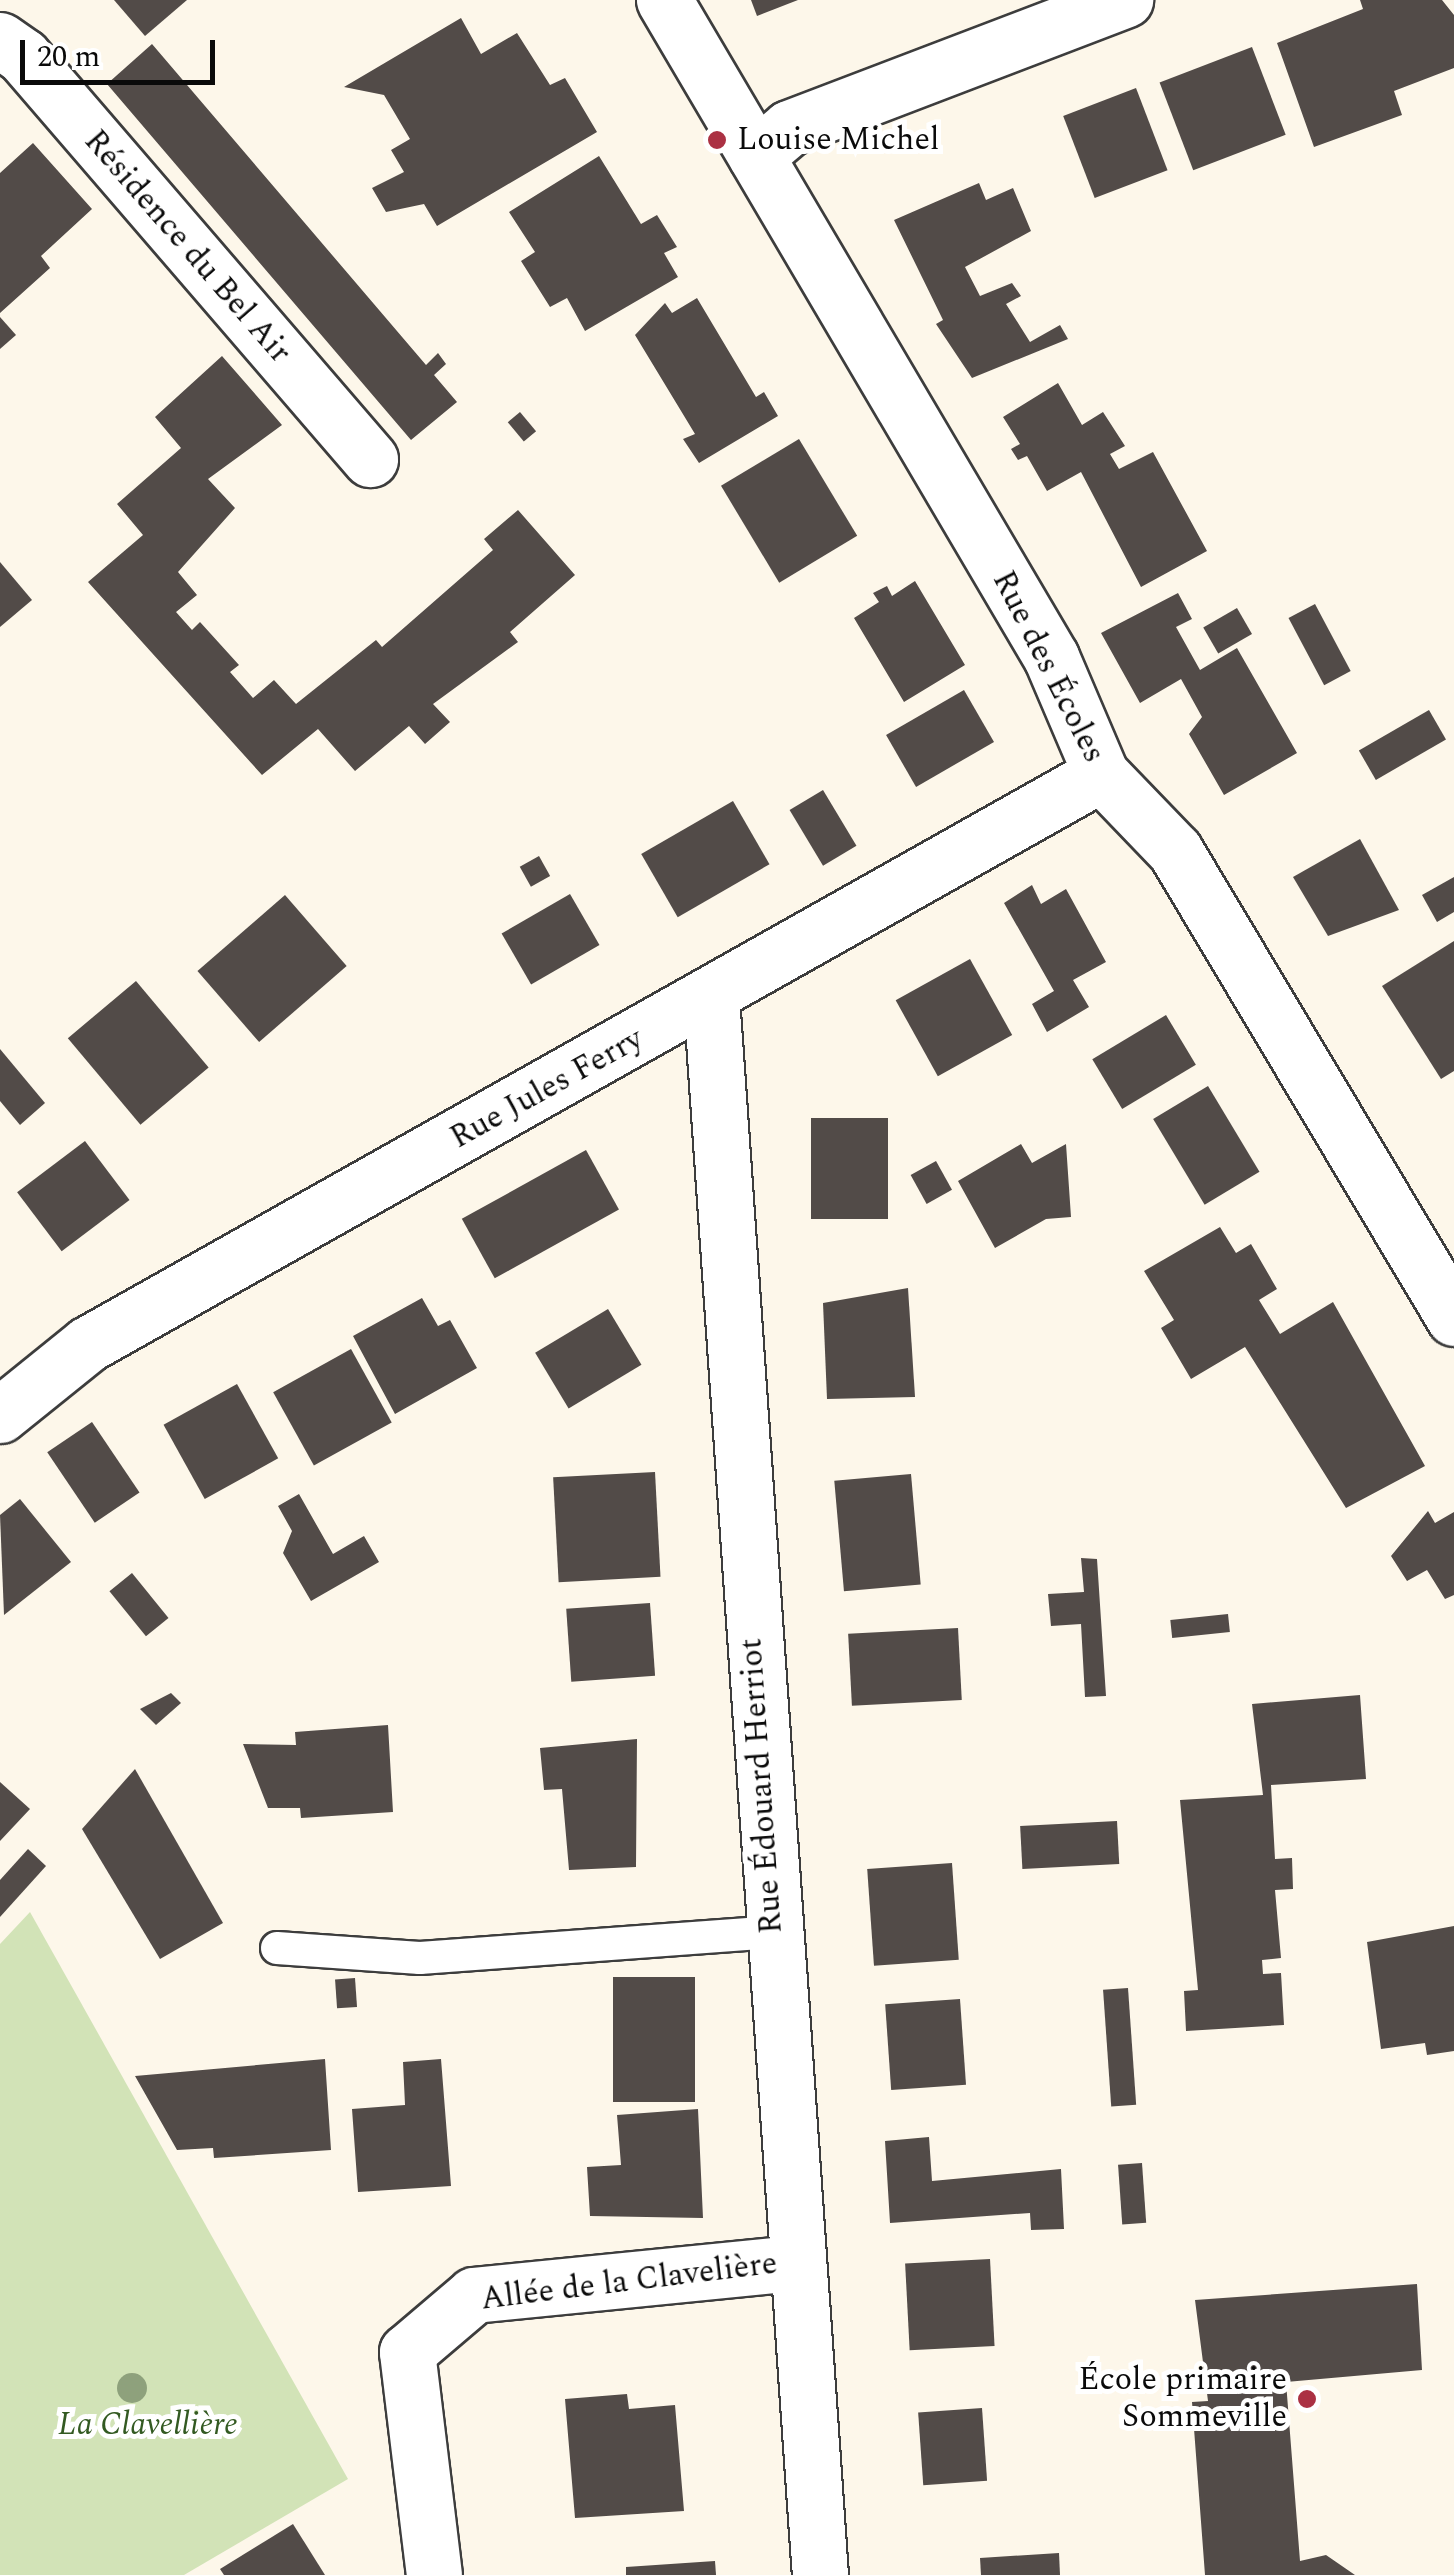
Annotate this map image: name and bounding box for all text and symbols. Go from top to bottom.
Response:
scale bar [25,20,220,82]
text: 20 m [37,34,100,80]
place label: Louise Michel [737,121,939,159]
street label: Résidence du Bel Air [75,123,299,371]
marker: Louise Michel [706,129,728,151]
street label: Rue des Écoles [983,565,1113,769]
street label: Rue Jules Ferry [444,1020,650,1158]
street label: Rue Édouard Herriot [733,1637,791,1935]
street label: Allée de la Clavelière [479,2245,779,2319]
place label: École primaire Sommeville [1079,2362,1287,2437]
marker: École primaire Sommeville [1296,2388,1318,2410]
park label: La Clavellière [58,2406,238,2444]

